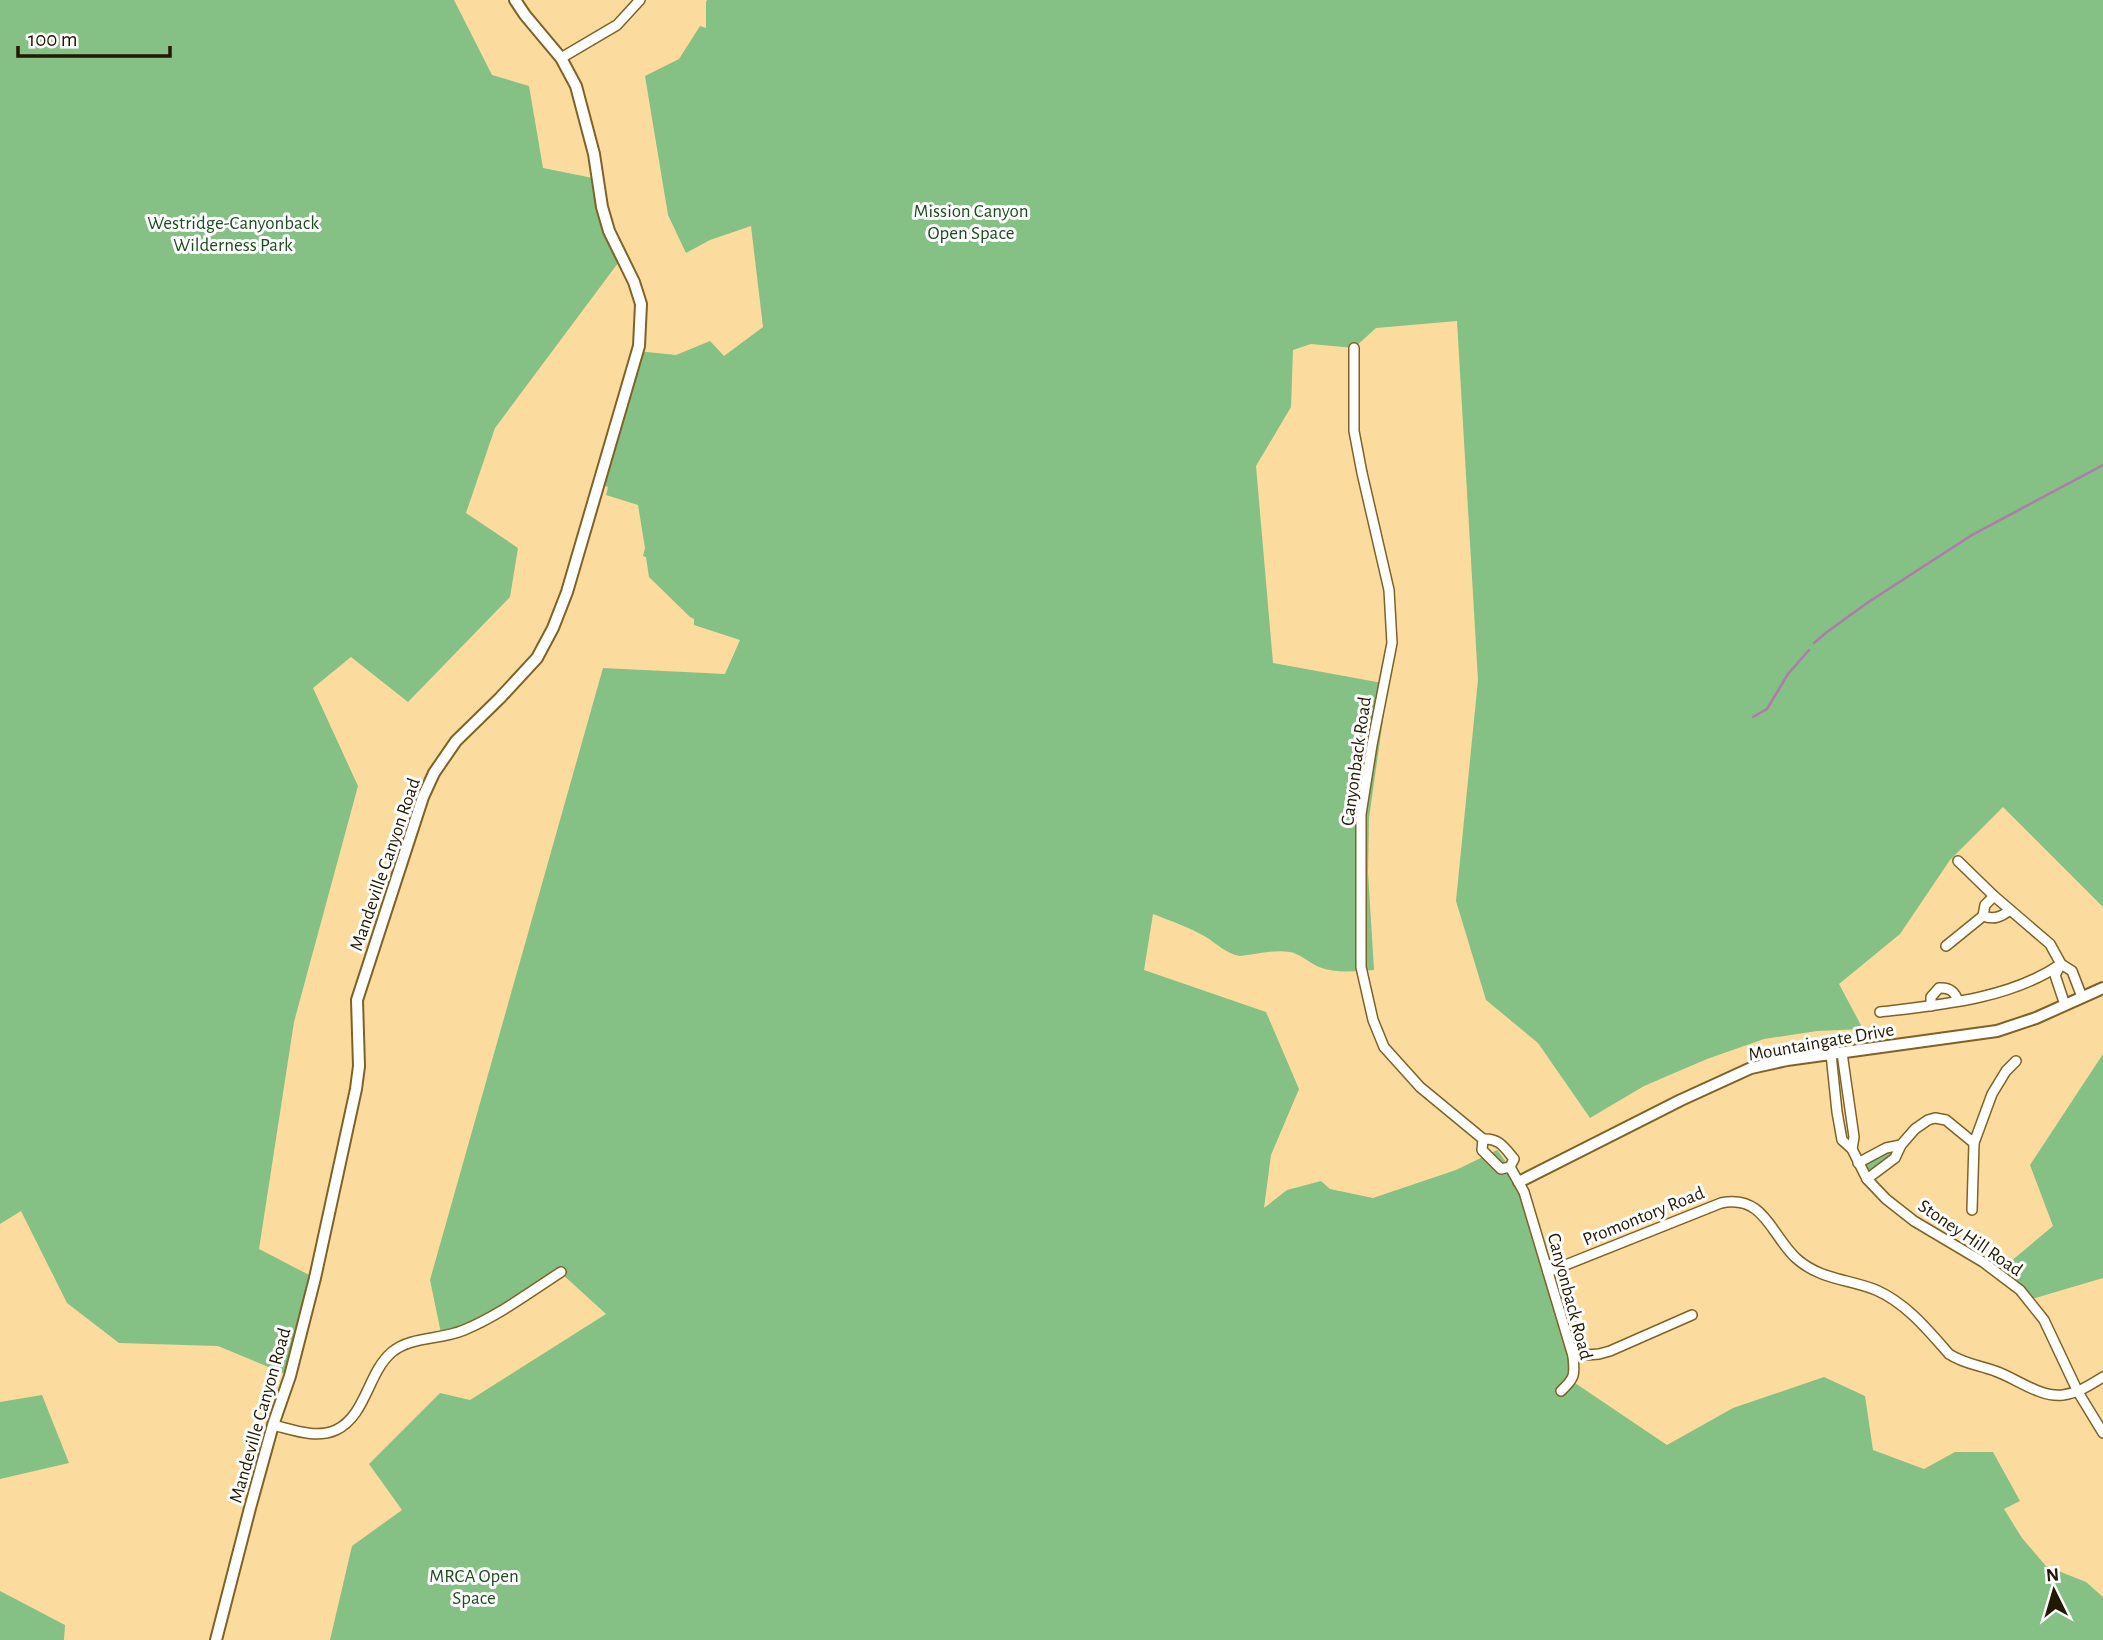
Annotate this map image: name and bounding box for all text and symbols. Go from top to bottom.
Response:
scale bar [18,14,170,58]
text: 100 m [28,29,78,50]
park label: Mission Canyon Open Space [913,202,1029,243]
park label: Westridge-Canyonback Wilderness Park [147,214,319,255]
street label: Canyonback Road [1338,695,1375,827]
street label: Mandeville Canyon Road [347,776,424,953]
street label: Mountaingate Drive [1747,1020,1896,1065]
street label: Promontory Road [1580,1183,1707,1249]
street label: Stoney Hill Road [1914,1196,2026,1280]
street label: Canyonback Road [1544,1231,1596,1362]
street label: Mandeville Canyon Road [226,1325,295,1505]
north arrow [2019,1556,2089,1626]
text: N [2045,1566,2060,1586]
park label: MRCA Open Space [429,1567,519,1608]

